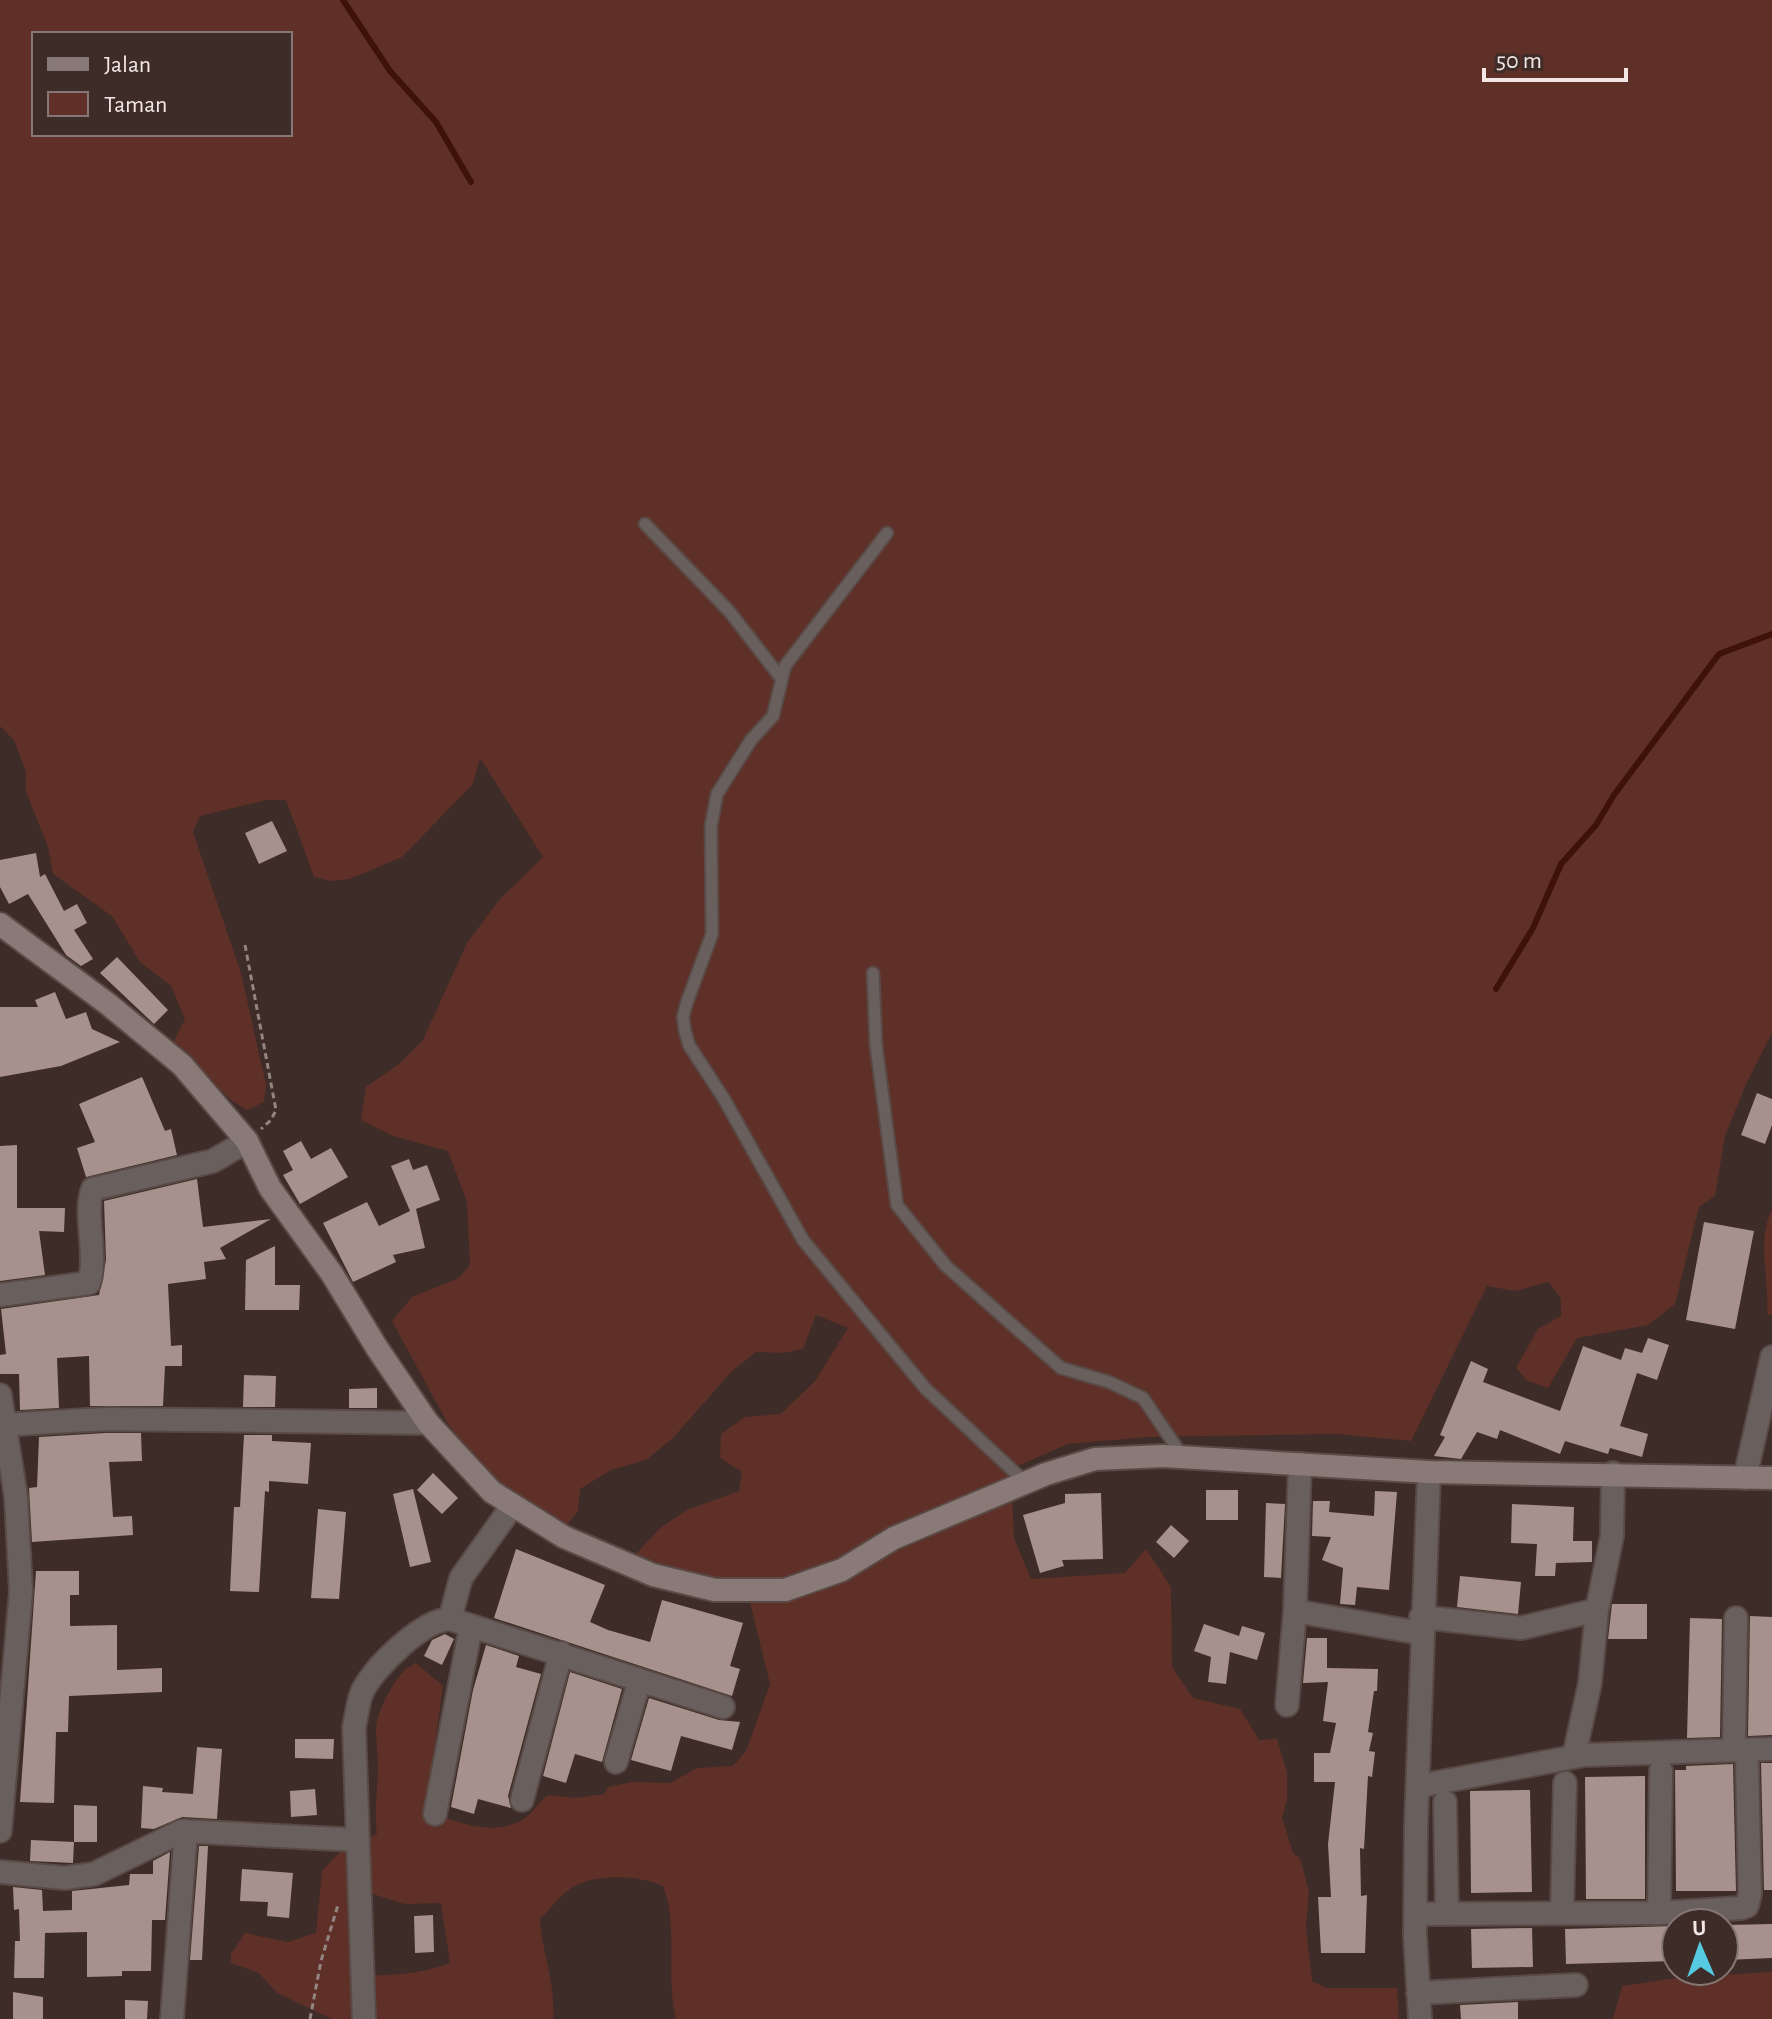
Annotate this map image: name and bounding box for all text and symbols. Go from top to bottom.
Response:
legend [32,32,292,136]
scale bar [1484,32,1626,82]
text: 50 m [1496,49,1542,73]
text: Jalan [104,53,151,77]
text: Taman [104,93,167,117]
north arrow [1660,1907,1740,1987]
text: U [1692,1917,1707,1939]

